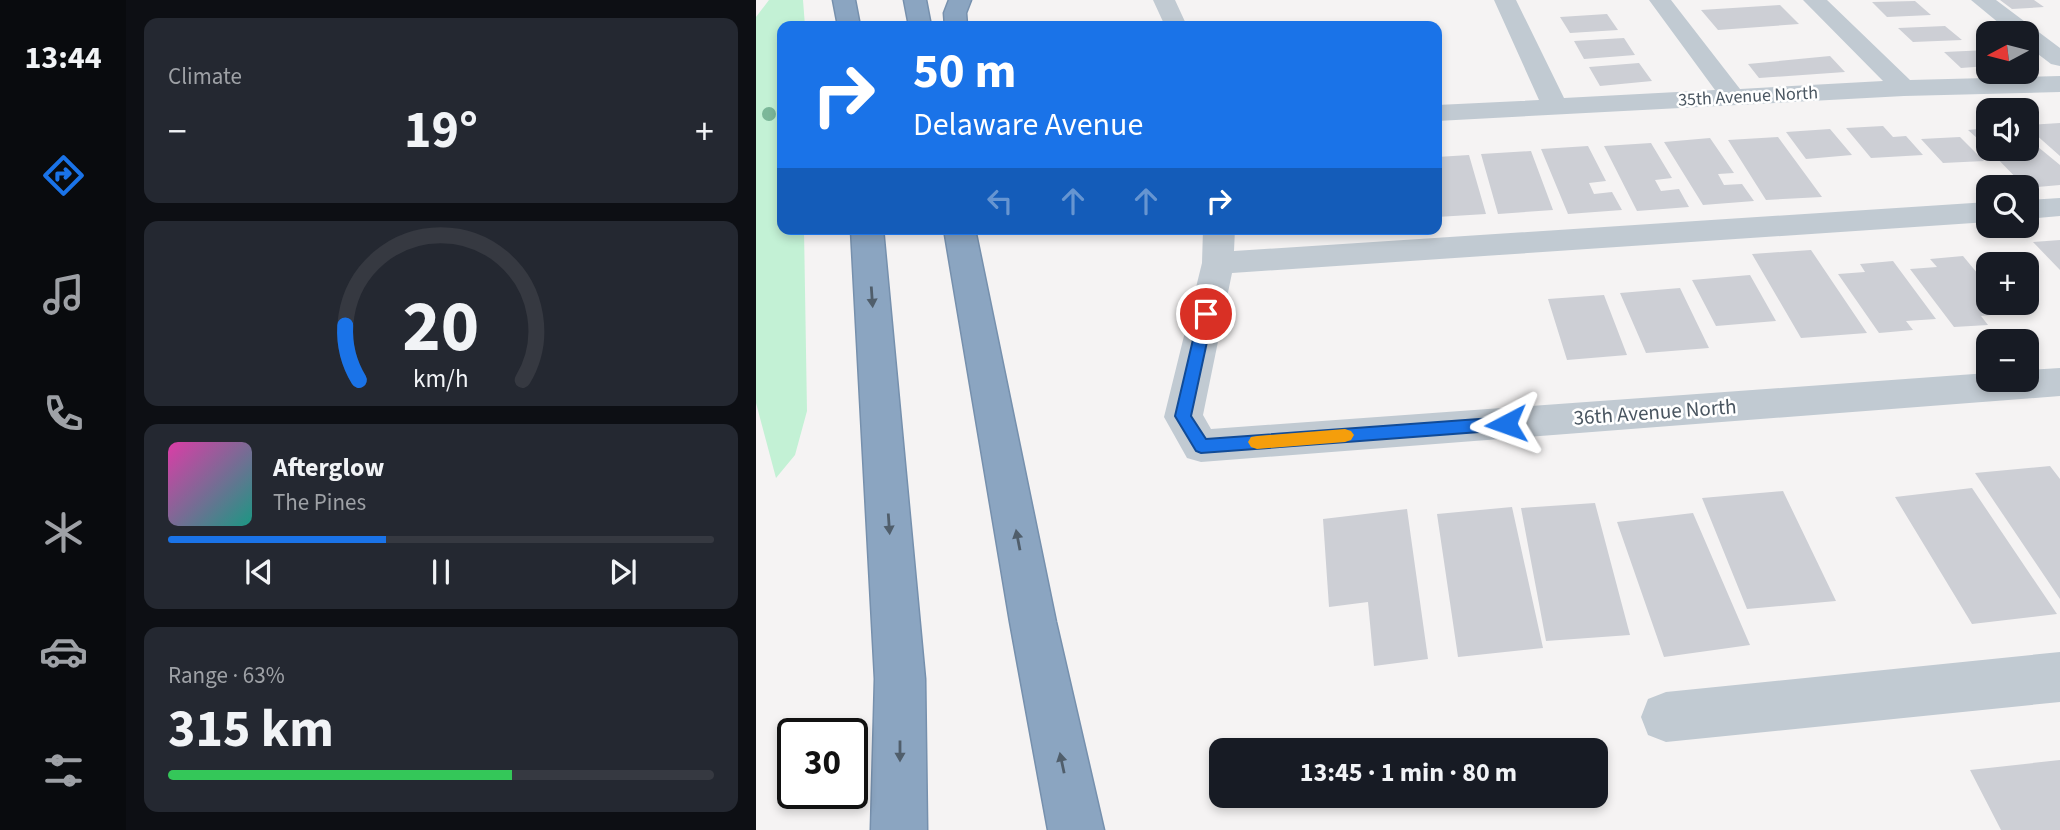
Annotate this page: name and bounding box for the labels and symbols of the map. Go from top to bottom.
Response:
north arrow [1976,21,2039,84]
street label: 35th Avenue North [1677,80,1819,113]
pin [1176,284,1236,344]
one-way arrow [867,287,878,309]
position arrow [1469,387,1543,461]
street label: 36th Avenue North [1573,391,1737,433]
one-way arrow [884,513,895,535]
one-way arrow [1012,529,1023,551]
speed limit sign: 30 [777,718,868,809]
one-way arrow [894,740,906,762]
one-way arrow [1057,752,1068,774]

